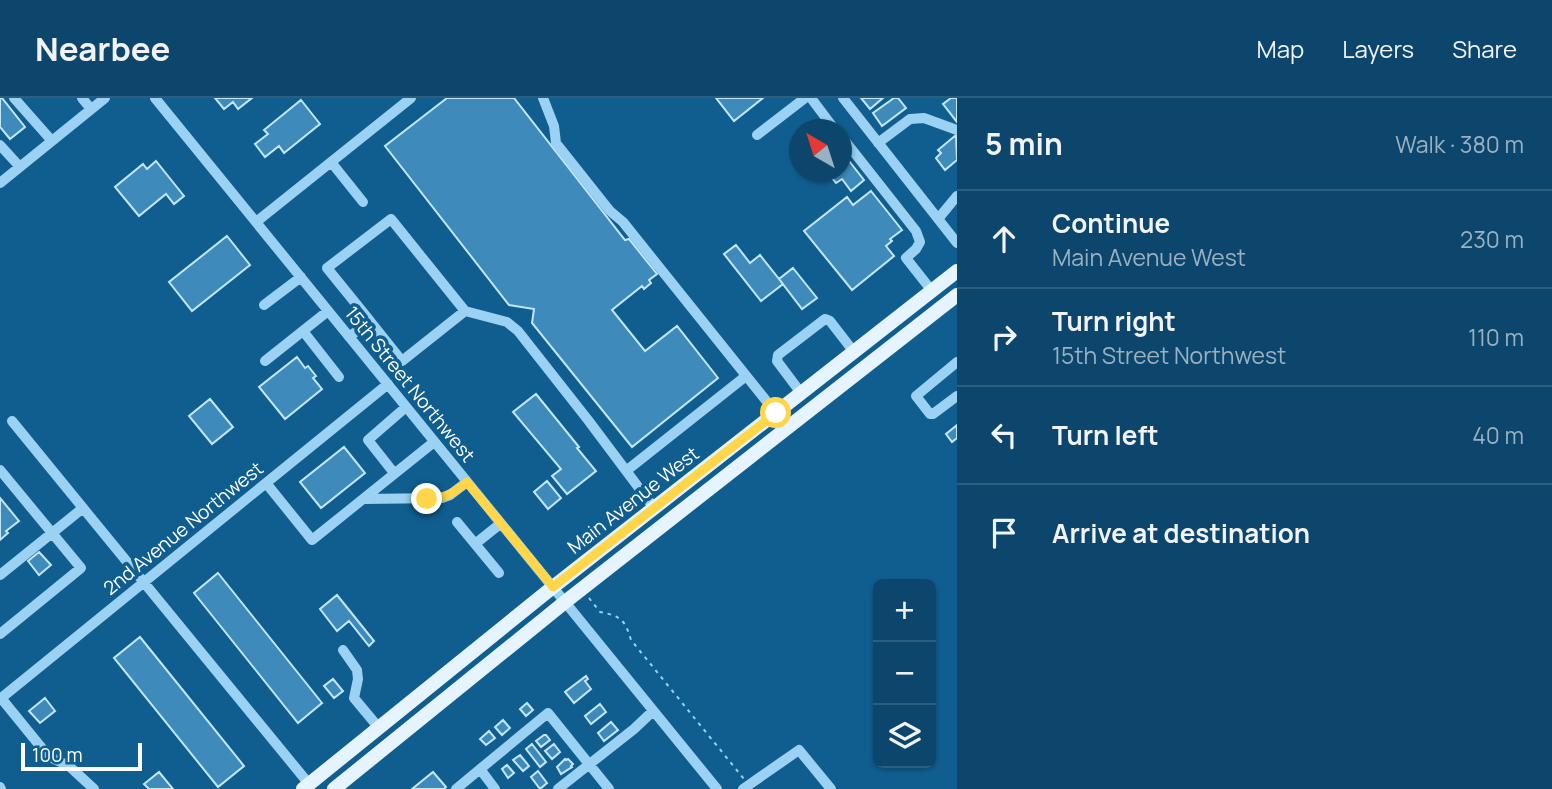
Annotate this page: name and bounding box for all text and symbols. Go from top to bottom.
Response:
text: Nearbee [35,26,170,71]
text: Map [1257,32,1304,65]
text: Layers [1342,32,1414,65]
text: Share [1452,32,1517,65]
north arrow [789,119,852,182]
text: 5 min [985,123,1063,164]
text: Walk · 380 m [1395,128,1524,160]
text: Continue [1052,205,1170,241]
icon: ahead [985,220,1023,258]
text: 230 m [1460,223,1524,255]
text: Main Avenue West [1052,241,1246,273]
street label: 15th Street Northwest [339,301,481,467]
text: Turn right [1052,303,1176,339]
icon: right [985,318,1023,356]
text: 110 m [1468,321,1524,353]
text: 15th Street Northwest [1052,339,1286,371]
route start [760,397,791,428]
icon: left [985,416,1023,454]
text: Turn left [1052,417,1159,453]
text: 40 m [1472,419,1524,451]
street label: Main Avenue West [562,440,704,560]
street label: 2nd Avenue Northwest [98,455,268,601]
route end [411,483,442,514]
icon: arrive [985,514,1023,552]
text: Arrive at destination [1052,515,1310,551]
map controls [873,579,936,768]
button: + [873,579,936,642]
button: − [873,642,936,705]
button: layers [873,705,936,768]
scale bar [21,740,142,772]
text: 100 m [32,742,83,768]

